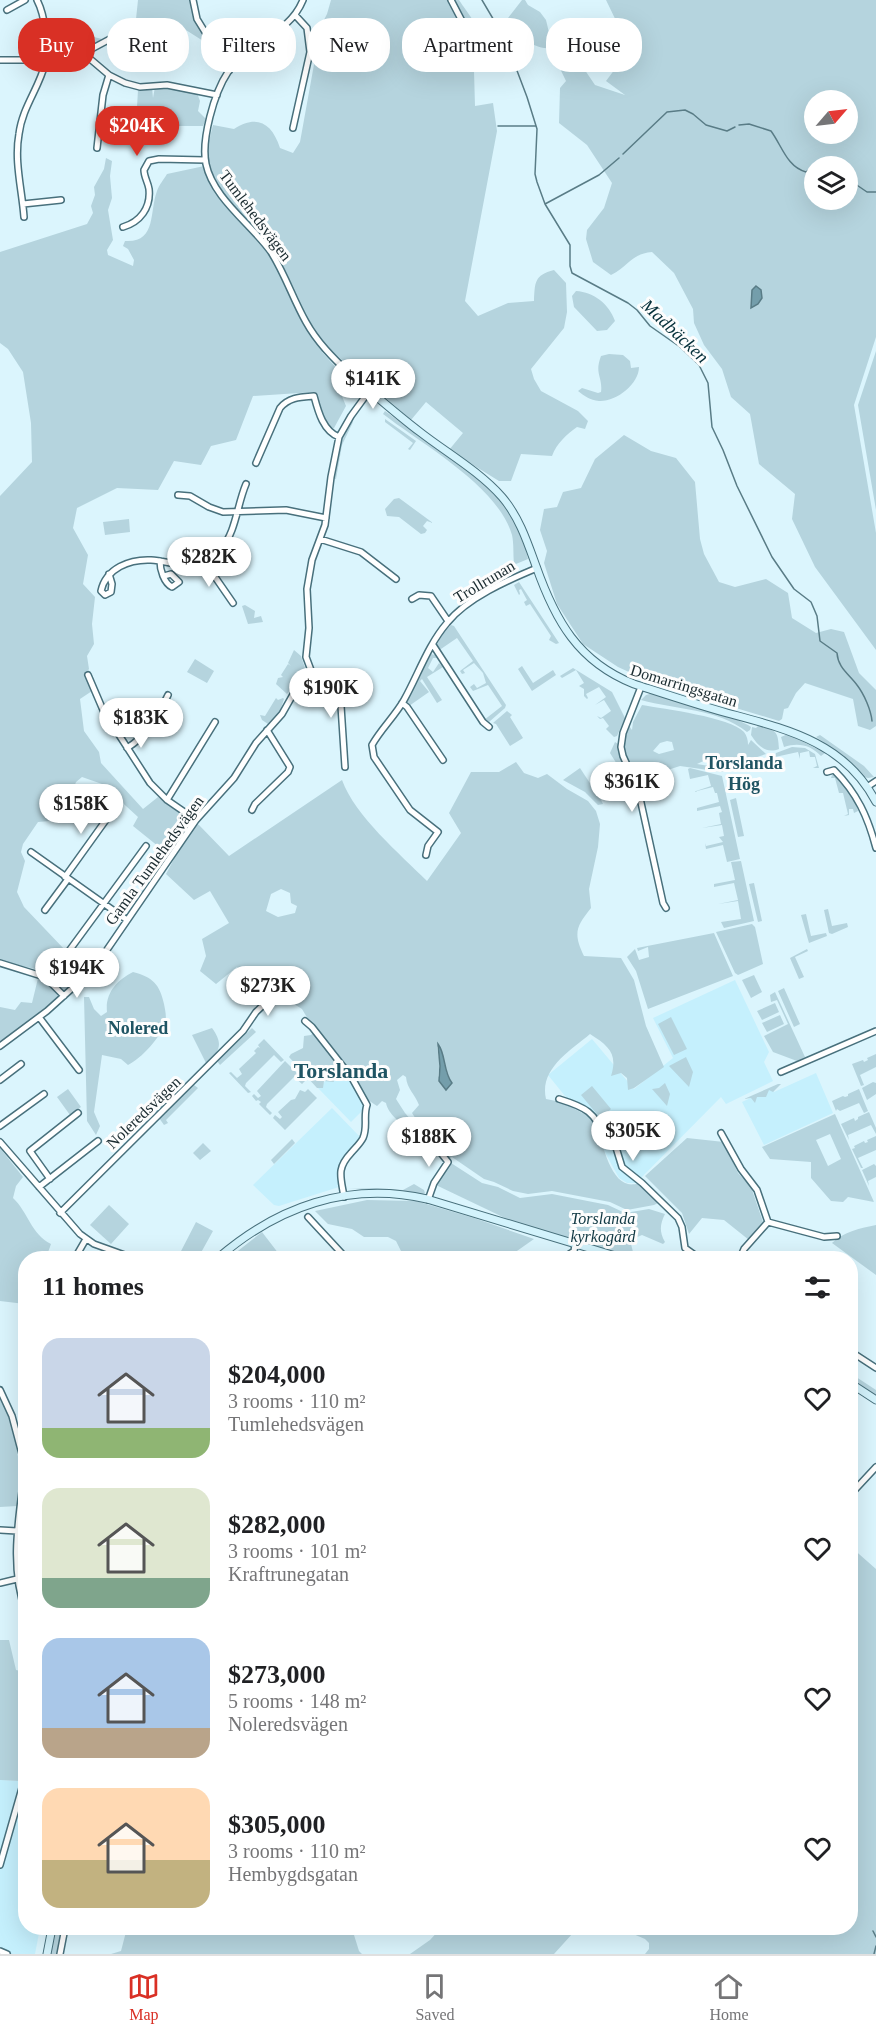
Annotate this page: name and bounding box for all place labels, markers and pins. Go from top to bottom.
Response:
pin: $204K [95,106,179,157]
pin: $141K [331,359,415,410]
pin: $282K [167,537,251,588]
pin: $190K [289,668,373,719]
pin: $183K [99,698,183,749]
pin: $361K [590,762,674,813]
pin: $158K [39,784,123,835]
pin: $194K [35,948,119,999]
pin: $273K [226,966,310,1017]
pin: $305K [591,1111,675,1162]
pin: $188K [387,1117,471,1168]

